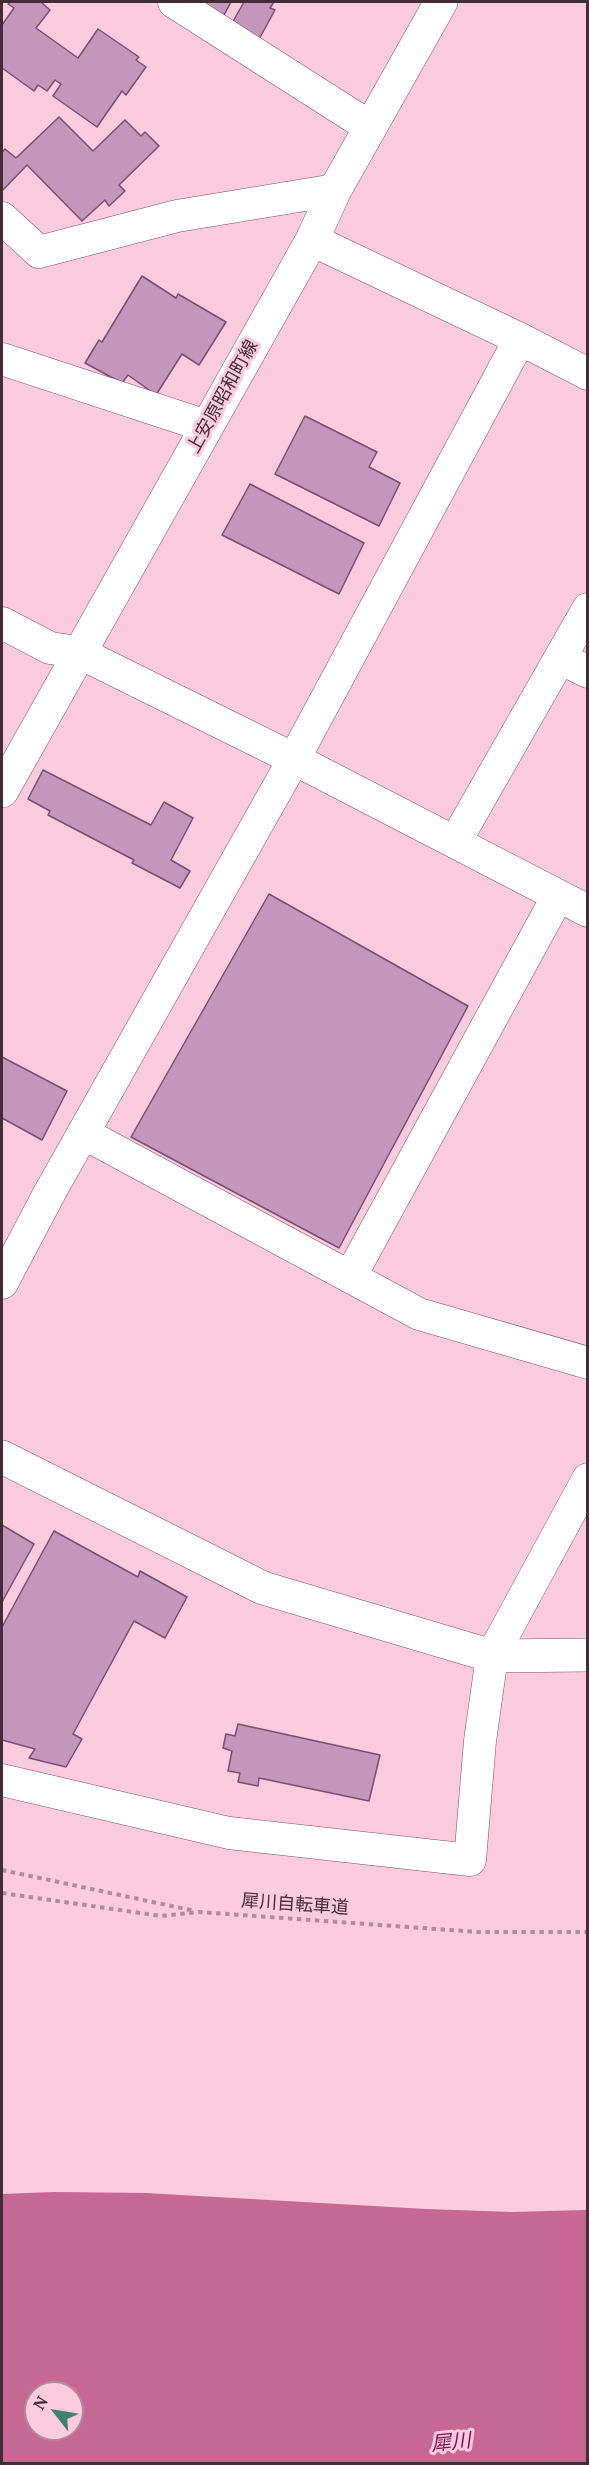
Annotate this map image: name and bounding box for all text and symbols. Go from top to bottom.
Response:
street label: 上安原昭和町線 [183,337,263,457]
street label: 犀川自転車道 [240,1890,350,1920]
north arrow [24,2381,84,2441]
text: N [28,2392,53,2414]
water label: 犀川 [430,2429,472,2457]

